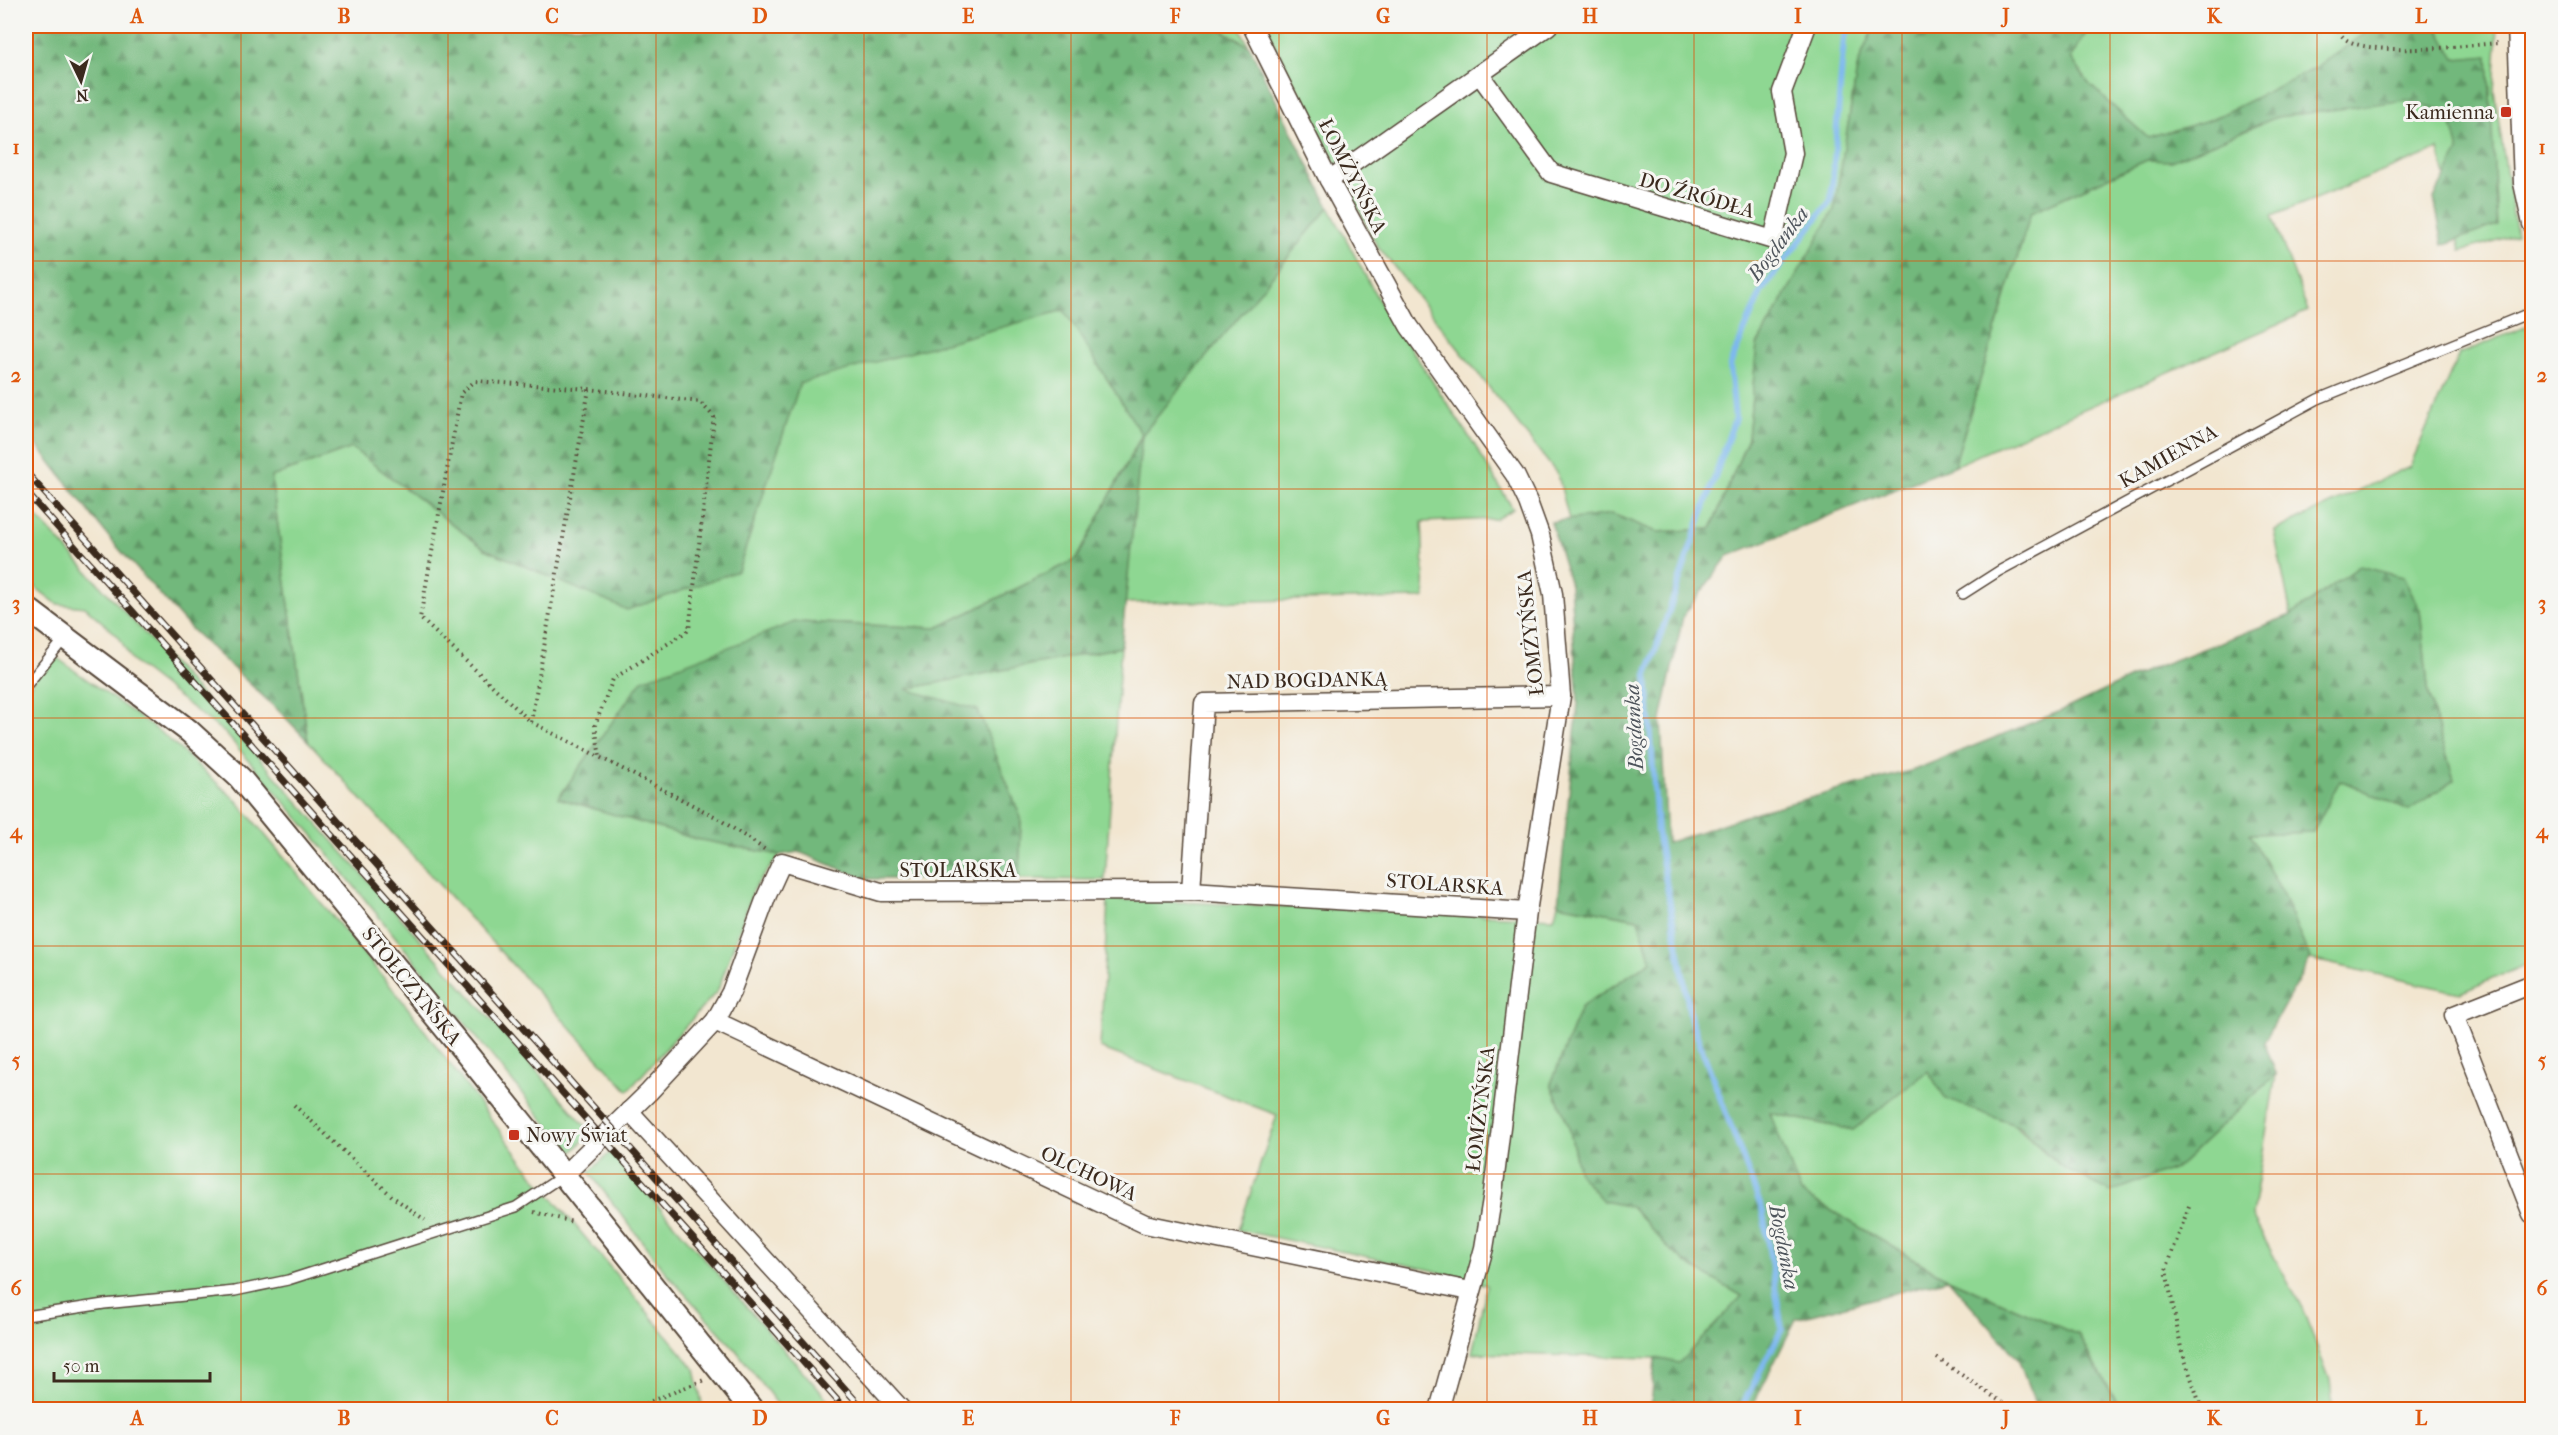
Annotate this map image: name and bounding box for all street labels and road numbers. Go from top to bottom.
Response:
street label: ŁOMŻYŃSKA [1314,114,1393,239]
street label: DO ŹRÓDŁA [1637,166,1759,223]
street label: KAMIENNA [2115,420,2222,493]
street label: ŁOMŻYŃSKA [1511,568,1549,697]
street label: NAD BOGDANKĄ [1226,668,1389,693]
street label: STOLARSKA [899,859,1018,882]
street label: STOLARSKA [1386,869,1505,900]
street label: STOŁCZYŃSKA [357,922,468,1051]
street label: ŁOMŻYŃSKA [1460,1044,1500,1173]
street label: OLCHOWA [1037,1141,1141,1206]

